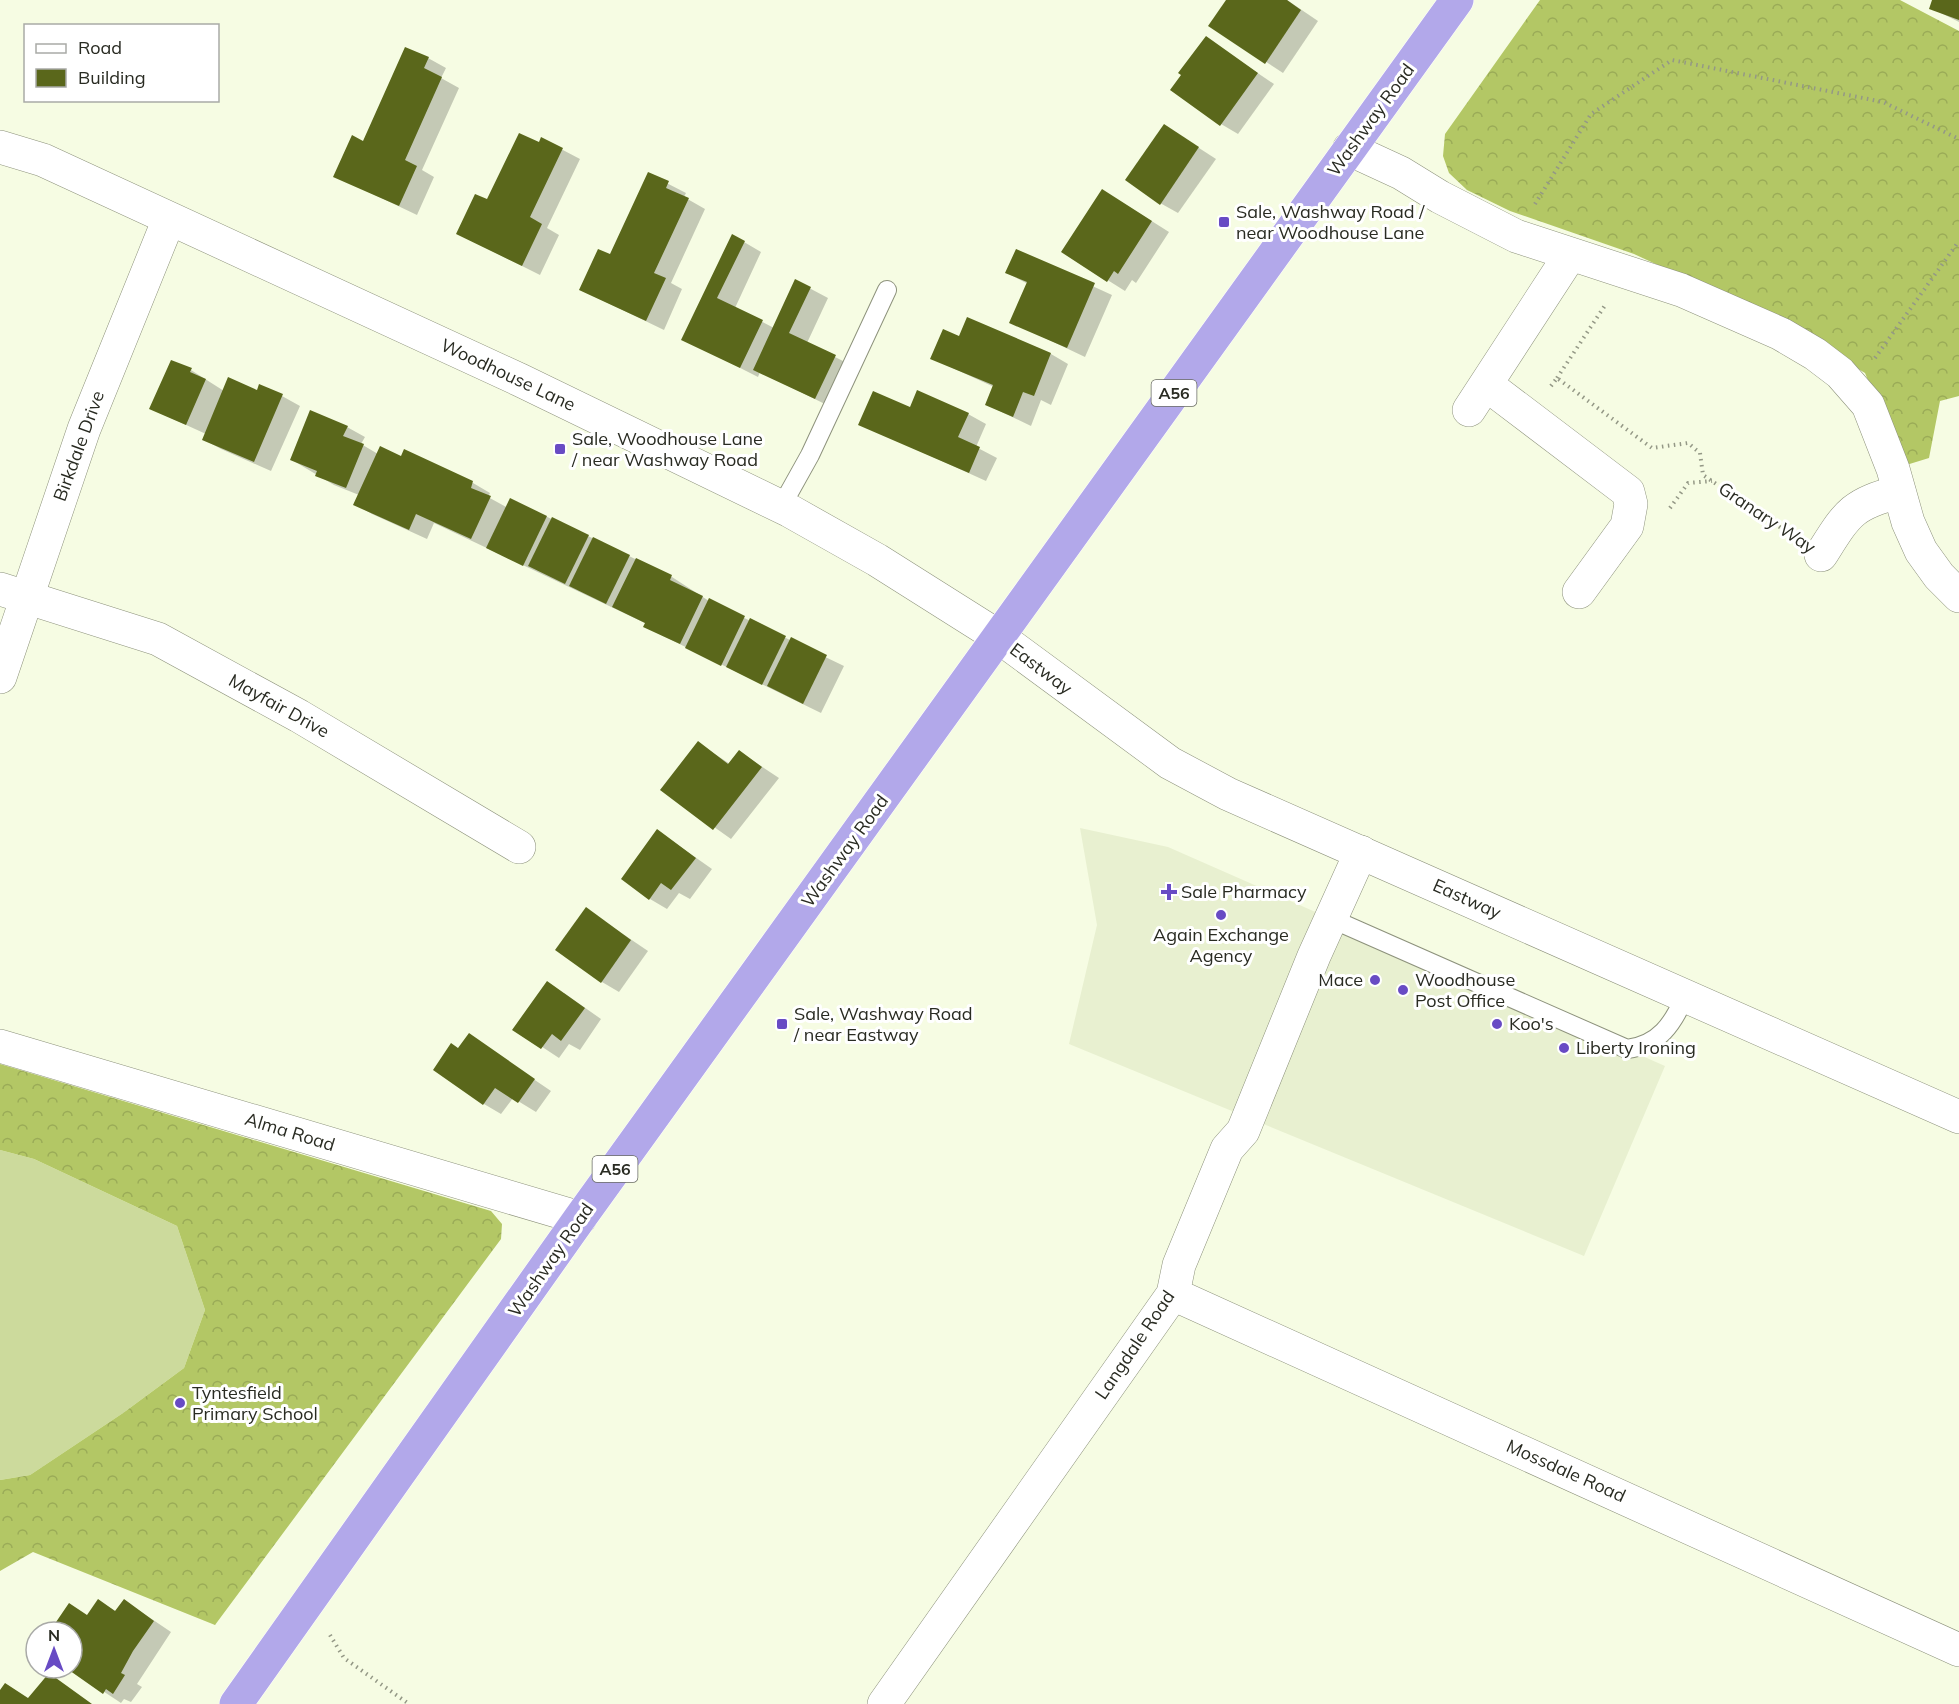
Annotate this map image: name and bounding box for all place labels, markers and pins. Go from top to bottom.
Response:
place label: Sale, Washway Road / near Woodhouse Lane [1236,200,1425,244]
marker: Sale, Washway Road / near Woodhouse Lane [1217,215,1231,229]
place label: Sale, Woodhouse Lane / near Washway Road [571,427,763,471]
marker: Sale, Woodhouse Lane / near Washway Road [553,442,567,456]
place label: Sale Pharmacy [1181,880,1307,903]
marker: Sale Pharmacy [1162,885,1176,899]
marker: Again Exchange Agency [1214,908,1228,922]
place label: Again Exchange Agency [1153,923,1289,967]
place label: Mace [1318,968,1363,991]
place label: Woodhouse Post Office [1415,968,1515,1012]
marker: Mace [1368,973,1382,987]
marker: Woodhouse Post Office [1396,983,1410,997]
place label: Sale, Washway Road / near Eastway [793,1002,973,1046]
place label: Koo's [1509,1012,1554,1035]
marker: Sale, Washway Road / near Eastway [775,1017,789,1031]
marker: Koo's [1490,1017,1504,1031]
place label: Liberty Ironing [1576,1036,1696,1059]
marker: Liberty Ironing [1557,1041,1571,1055]
place label: Tyntesfield Primary School [192,1381,318,1425]
marker: Tyntesfield Primary School [173,1396,187,1410]

